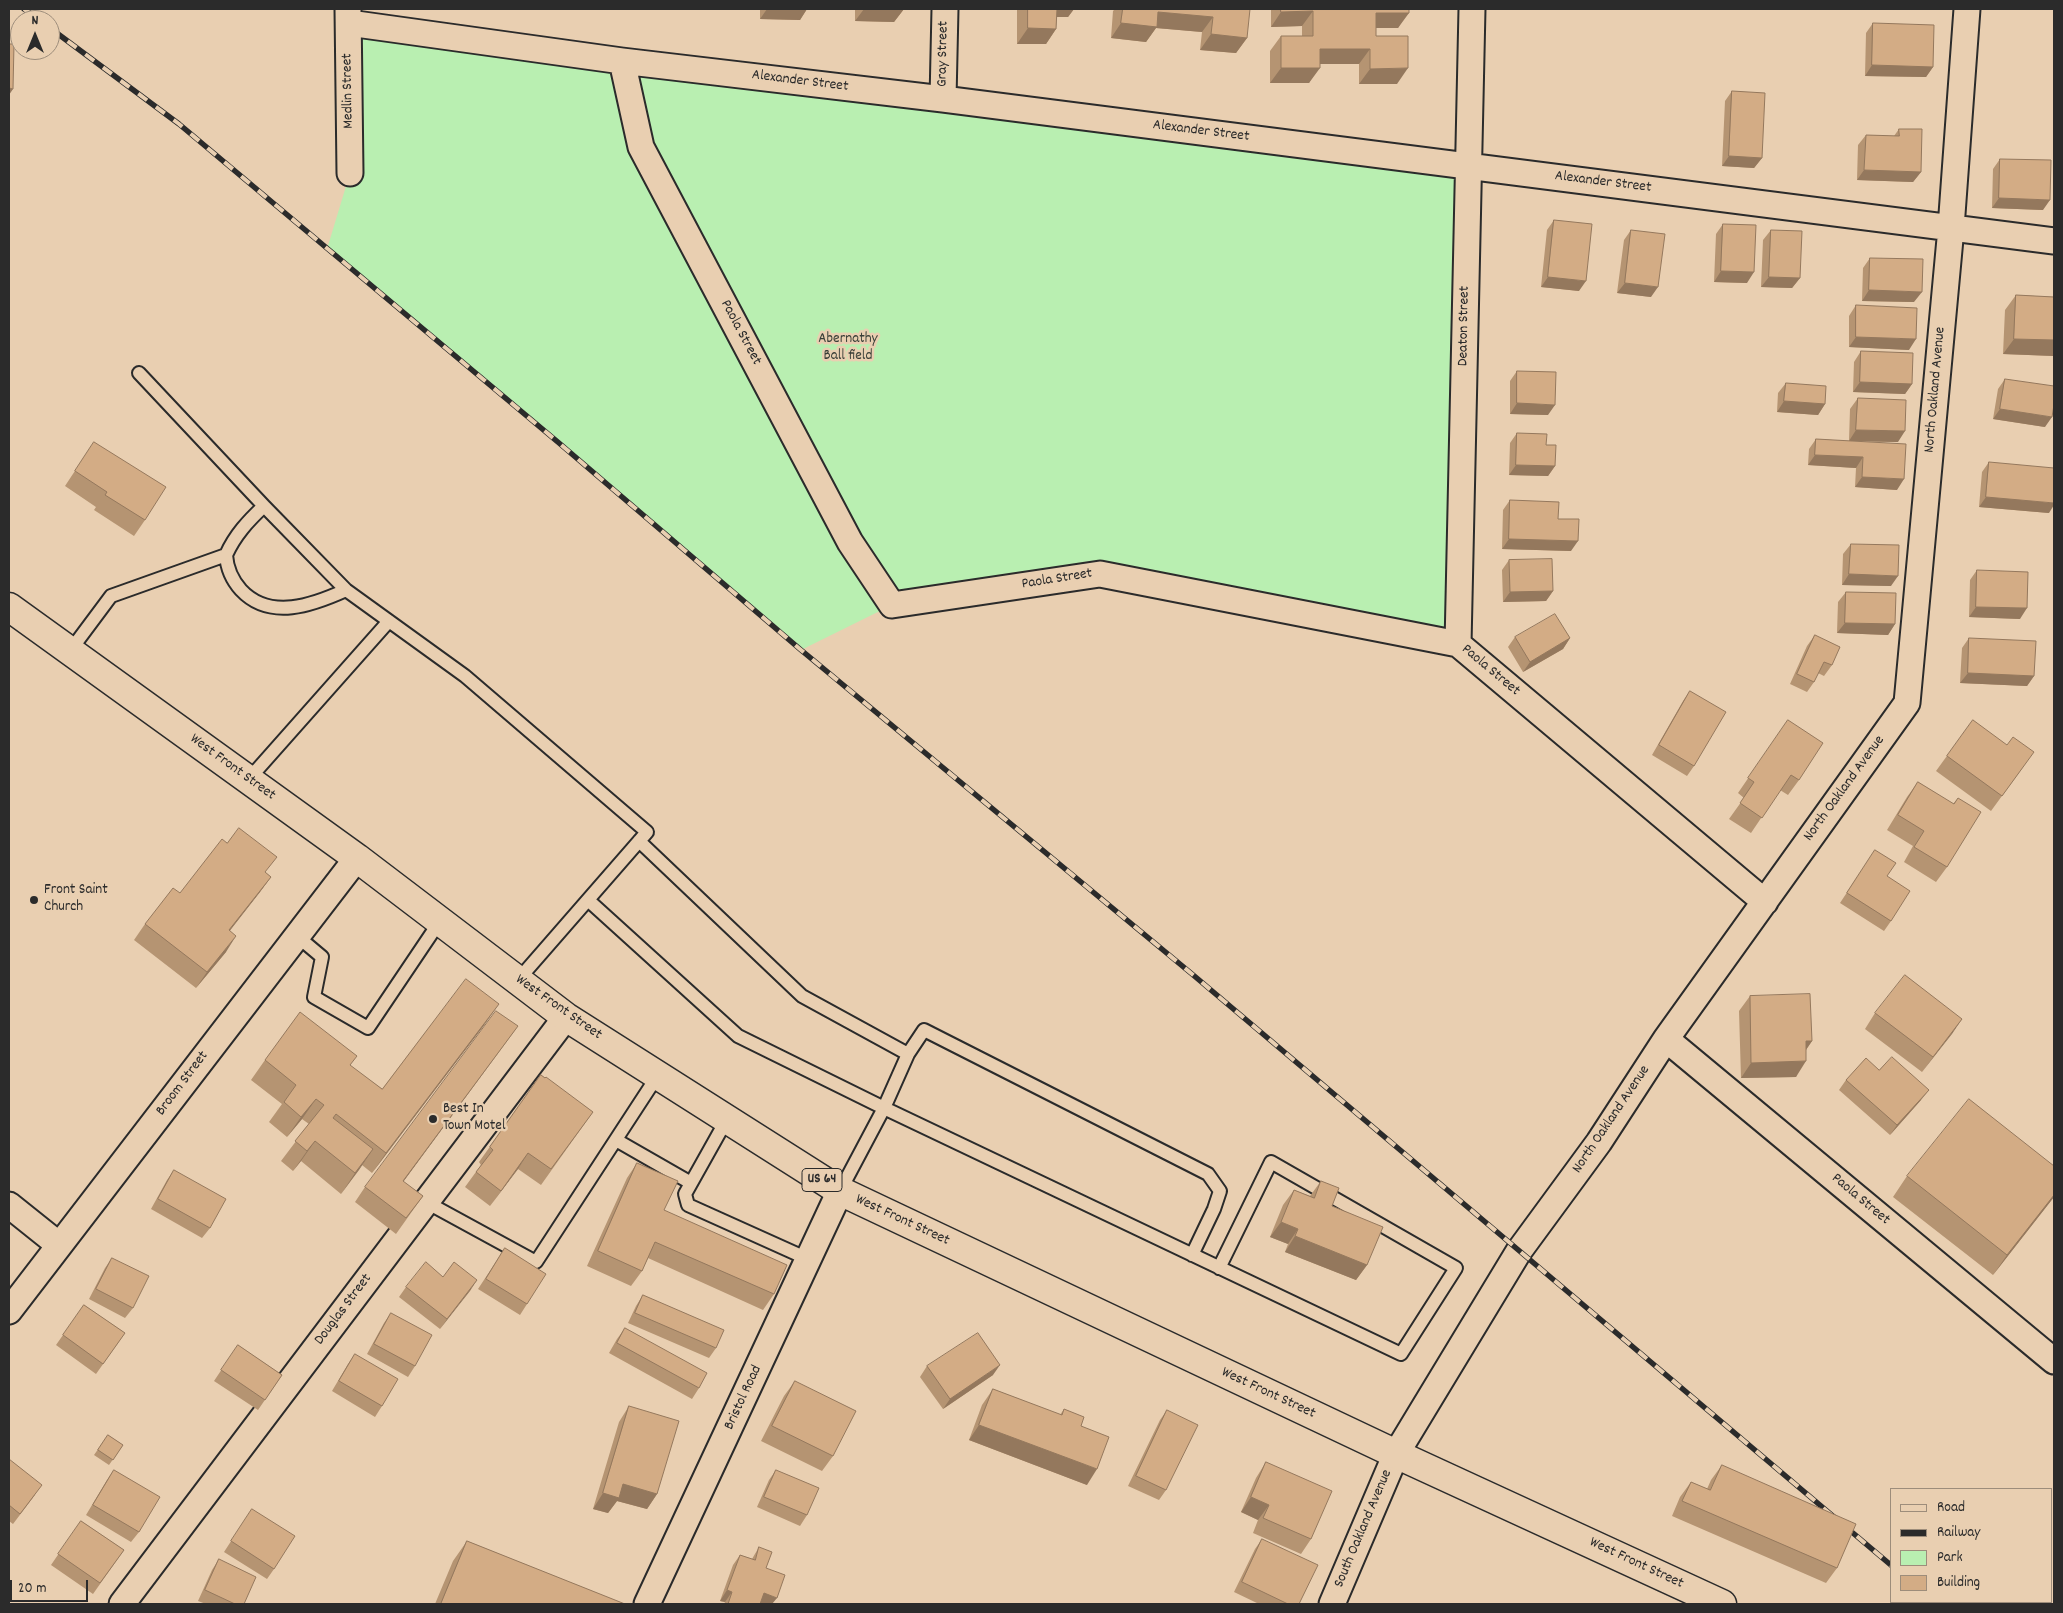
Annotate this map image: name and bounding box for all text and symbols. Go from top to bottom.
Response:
north arrow [10,10,60,60]
text: N [32,11,38,31]
street label: Gray Street [934,21,954,87]
street label: Medlin Street [339,53,359,129]
street label: Alexander Street [751,67,849,97]
street label: Alexander Street [1152,117,1250,147]
street label: Alexander Street [1554,168,1652,198]
street label: Deaton Street [1455,286,1475,366]
street label: Paola Street [715,297,765,369]
street label: North Oakland Avenue [1922,326,1950,454]
park label: Abernathy Ball field [818,331,878,366]
street label: Paola Street [1021,566,1093,594]
street label: Paola Street [1457,641,1523,701]
street label: West Front Street [186,731,278,805]
street label: North Oakland Avenue [1801,733,1889,845]
place label: Front Saint Church [44,882,108,917]
marker: Front Saint Church [28,894,40,906]
street label: West Front Street [511,971,605,1045]
street label: Broom Street [153,1048,213,1120]
street label: North Oakland Avenue [1569,1063,1655,1177]
place label: Best In Town Motel [443,1101,506,1136]
marker: Best In Town Motel [427,1113,439,1125]
road number: US 64 [802,1168,842,1192]
street label: Paola Street [1827,1170,1893,1230]
street label: West Front Street [852,1191,952,1251]
street label: Douglas Street [311,1271,377,1349]
street label: Bristol Road [721,1363,767,1433]
street label: West Front Street [1218,1364,1318,1424]
street label: South Oakland Avenue [1331,1467,1397,1591]
legend [1890,1488,2053,1603]
text: Road [1937,1497,1965,1519]
text: Railway [1937,1522,1980,1544]
street label: West Front Street [1586,1534,1686,1594]
text: Park [1937,1547,1963,1569]
scale bar [12,1570,90,1602]
text: Building [1937,1572,1980,1594]
text: 20 m [18,1578,46,1600]

